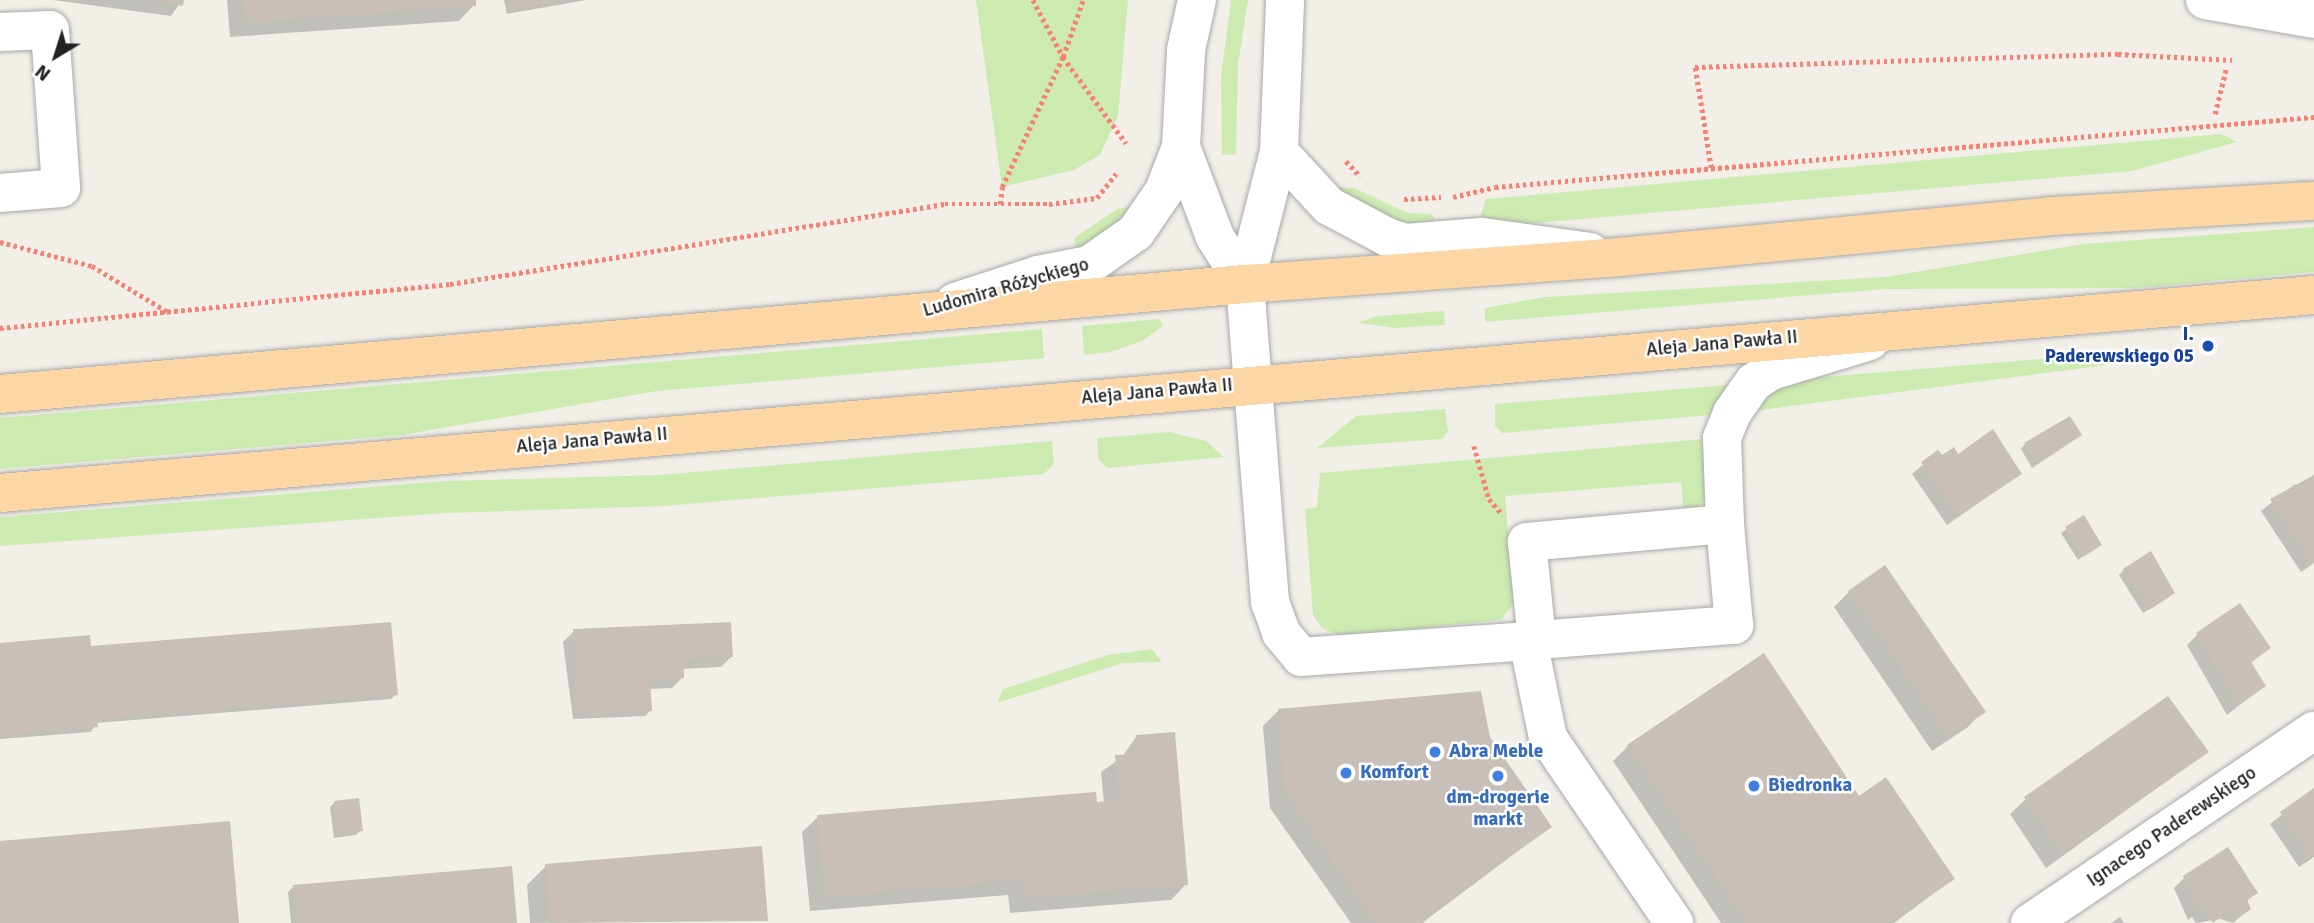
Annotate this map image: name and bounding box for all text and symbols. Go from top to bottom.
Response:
north arrow [21,21,91,91]
text: N [30,59,56,86]
street label: Ludomira Różyckiego [920,253,1092,323]
place label: I. Paderewskiego 05 [2045,324,2194,368]
street label: Aleja Jana Pawła II [1645,326,1799,362]
marker: I. Paderewskiego 05 [2200,338,2216,354]
street label: Aleja Jana Pawła II [1080,374,1234,410]
street label: Aleja Jana Pawła II [515,423,669,459]
place label: Abra Meble [1449,741,1543,763]
marker: Abra Meble [1427,744,1443,760]
place label: Komfort [1360,762,1429,784]
street label: Ignacego Paderewskiego [2083,762,2261,892]
marker: Komfort [1338,765,1354,781]
marker: dm-drogerie markt [1490,768,1506,784]
place label: Biedronka [1768,775,1852,797]
marker: Biedronka [1746,778,1762,794]
place label: dm-drogerie markt [1447,787,1549,831]

